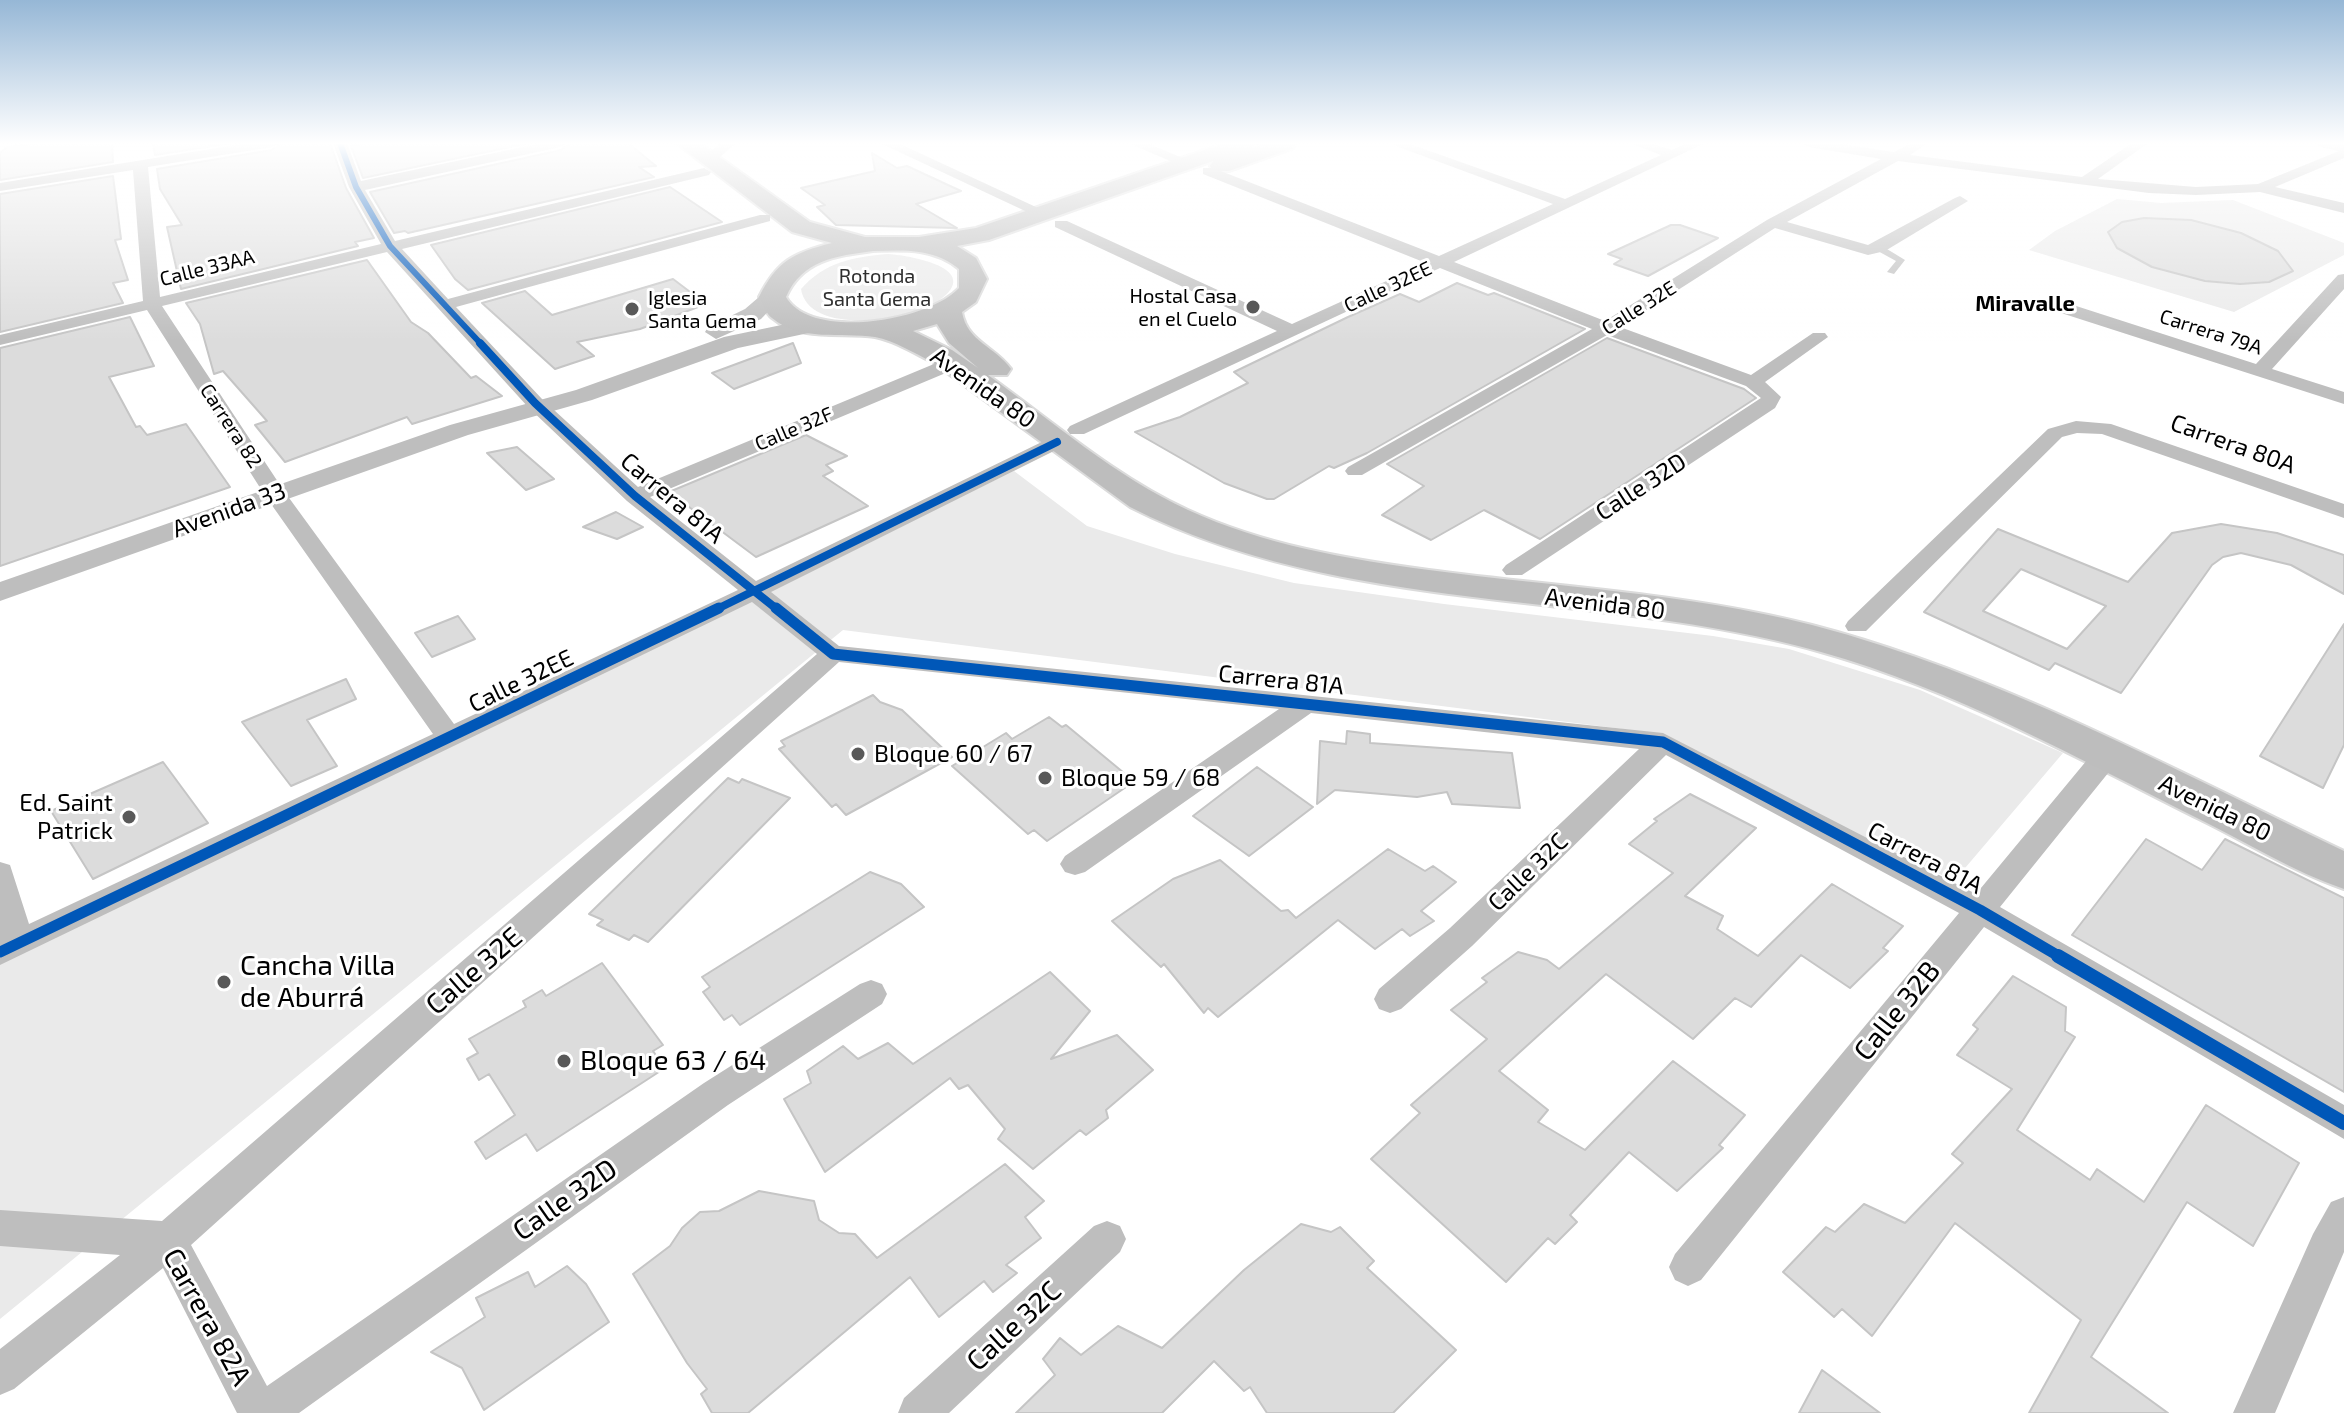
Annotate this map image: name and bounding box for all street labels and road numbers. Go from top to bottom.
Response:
street label: Calle 33AA [157,245,257,291]
street label: Calle 32EE [1340,256,1436,318]
street label: Calle 32E [1597,276,1681,340]
street label: Carrera 79A [2157,304,2265,360]
street label: Avenida 80 [925,341,1041,435]
street label: Carrera 82 [195,379,267,473]
street label: Calle 32F [751,402,837,456]
street label: Carrera 80A [2167,408,2299,480]
street label: Carrera 81A [615,447,729,549]
street label: Calle 32D [1590,447,1692,527]
street label: Avenida 33 [168,476,290,544]
street label: Avenida 80 [1543,582,1667,626]
street label: Calle 32EE [464,643,578,719]
street label: Carrera 81A [1217,659,1345,701]
street label: Avenida 80 [2154,769,2276,847]
street label: Carrera 81A [1863,816,1987,900]
street label: Calle 32C [1482,827,1574,917]
street label: Calle 32E [419,920,529,1022]
street label: Calle 32B [1847,955,1947,1067]
street label: Calle 32D [507,1152,623,1248]
street label: Carrera 82A [156,1243,258,1391]
street label: Calle 32C [960,1274,1068,1378]

